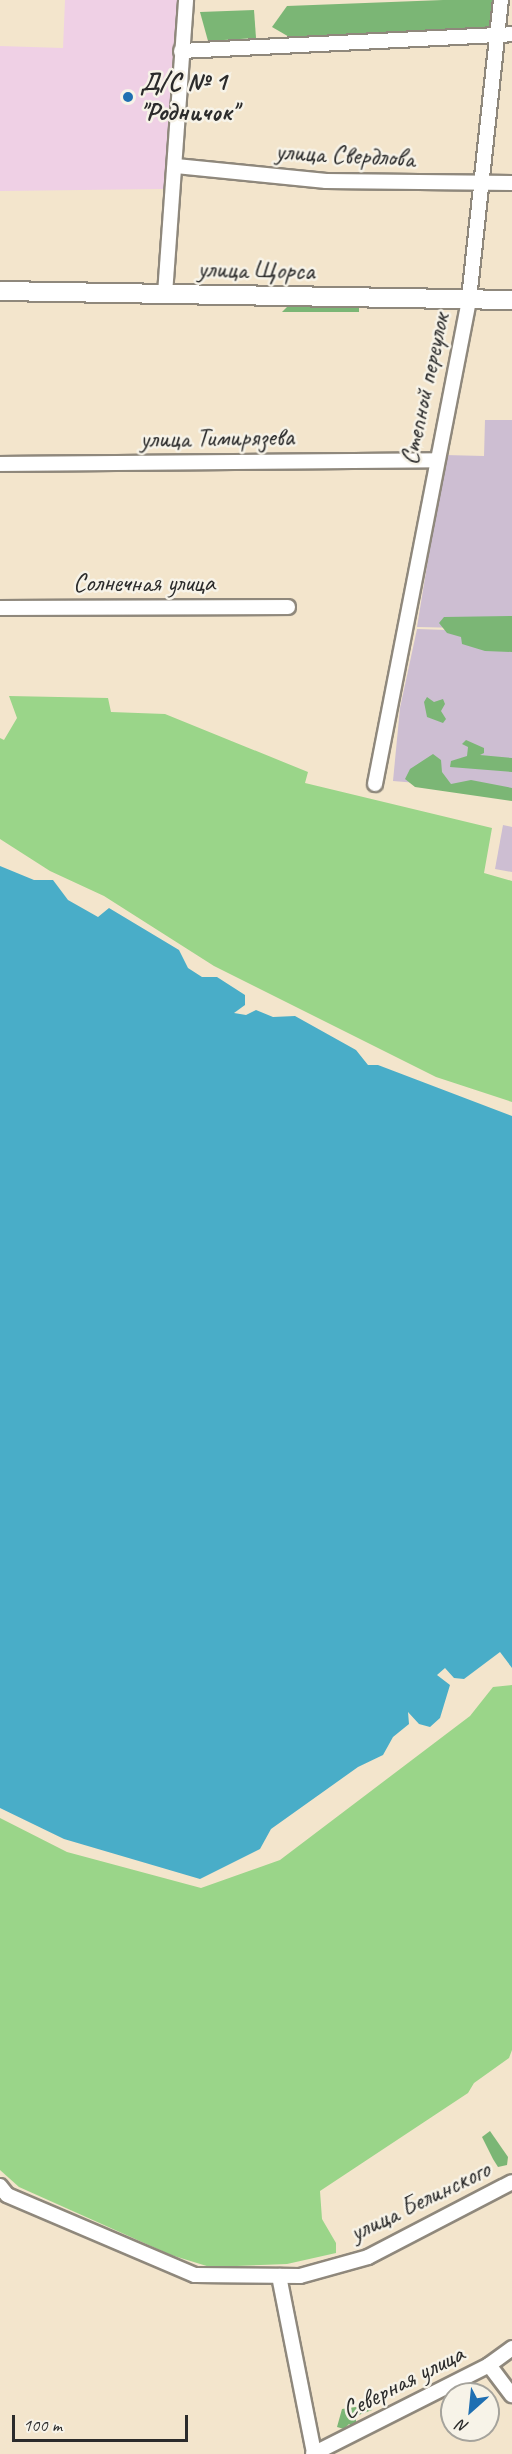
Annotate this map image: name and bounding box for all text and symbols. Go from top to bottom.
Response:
place label: Д/С № 1 "Родничок" [140,66,237,128]
marker: Д/С № 1 "Родничок" [121,90,135,104]
street label: улица Свердлова [275,136,415,174]
street label: улица Щорса [197,253,315,287]
street label: Степной переулок [394,310,456,468]
street label: улица Тимирязева [140,421,294,455]
street label: Солнечная улица [72,567,216,599]
street label: улица Белинского [344,2153,496,2249]
street label: Северная улица [336,2338,470,2426]
north arrow [440,2382,500,2442]
scale bar [15,2403,190,2441]
text: 100 m [23,2414,62,2436]
text: N [454,2415,472,2437]

